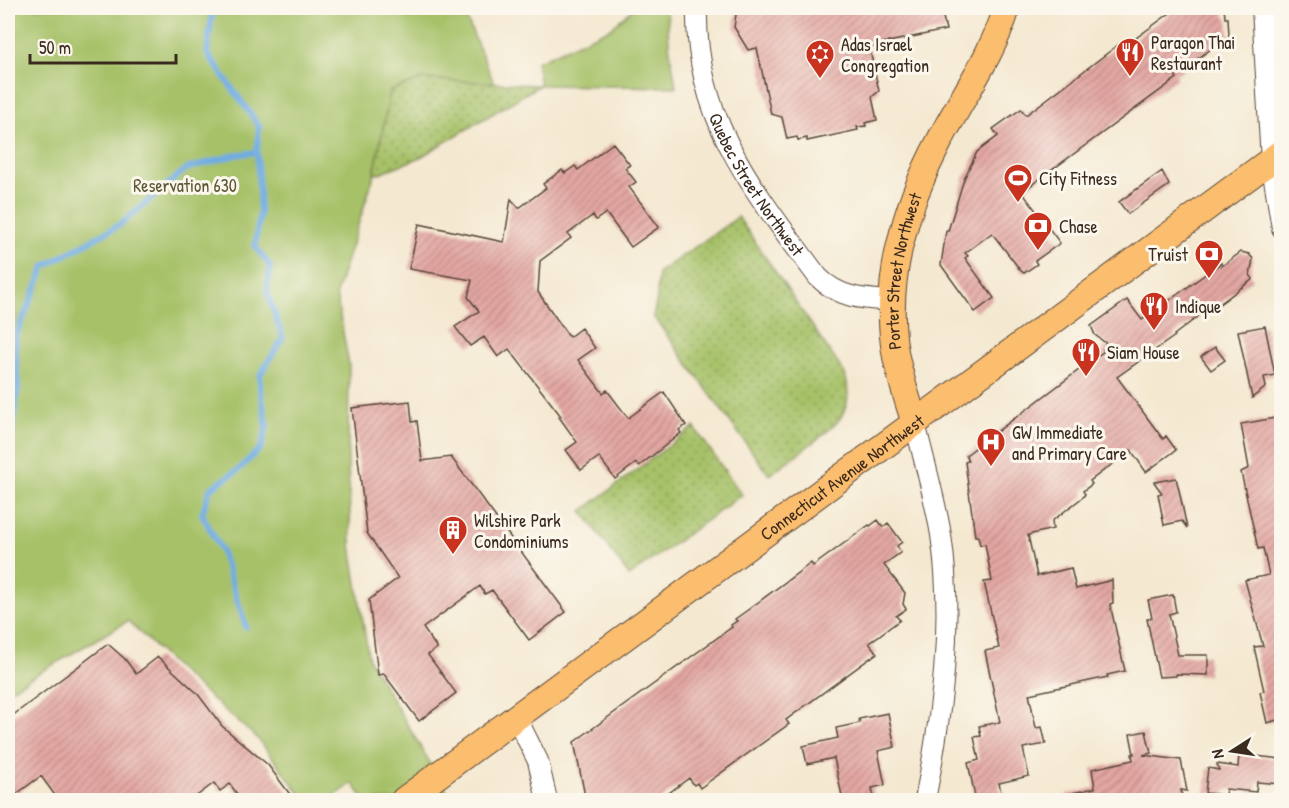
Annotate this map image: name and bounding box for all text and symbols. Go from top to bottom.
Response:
scale bar [30,27,176,65]
place label: Paragon Thai Restaurant [1151,30,1235,76]
place label: Adas Israel Congregation [841,32,929,78]
text: 50 m [39,35,71,60]
restaurant icon: Paragon Thai Restaurant [1114,36,1146,78]
synagogue icon: Adas Israel Congregation [804,38,836,80]
street label: Quebec Street Northwest [703,109,811,261]
sports icon: City Fitness [1002,162,1034,204]
place label: City Fitness [1039,166,1117,191]
park label: Reservation 630 [133,173,237,198]
street label: Porter Street Northwest [879,188,928,351]
bank icon: Chase [1022,210,1054,252]
place label: Chase [1059,214,1098,239]
bank icon: Truist [1193,238,1225,280]
place label: Truist [1148,242,1189,267]
restaurant icon: Indique [1138,290,1170,332]
place label: Indique [1175,294,1221,319]
restaurant icon: Siam House [1070,336,1102,378]
place label: Siam House [1107,340,1180,365]
street label: Connecticut Avenue Northwest [754,408,930,546]
place label: GW Immediate and Primary Care [1012,420,1127,466]
hospital icon: GW Immediate and Primary Care [975,426,1007,468]
place label: Wilshire Park Condominiums [474,508,568,554]
building icon: Wilshire Park Condominiums [437,514,469,556]
north arrow [1202,721,1262,781]
text: N [1206,747,1229,761]

